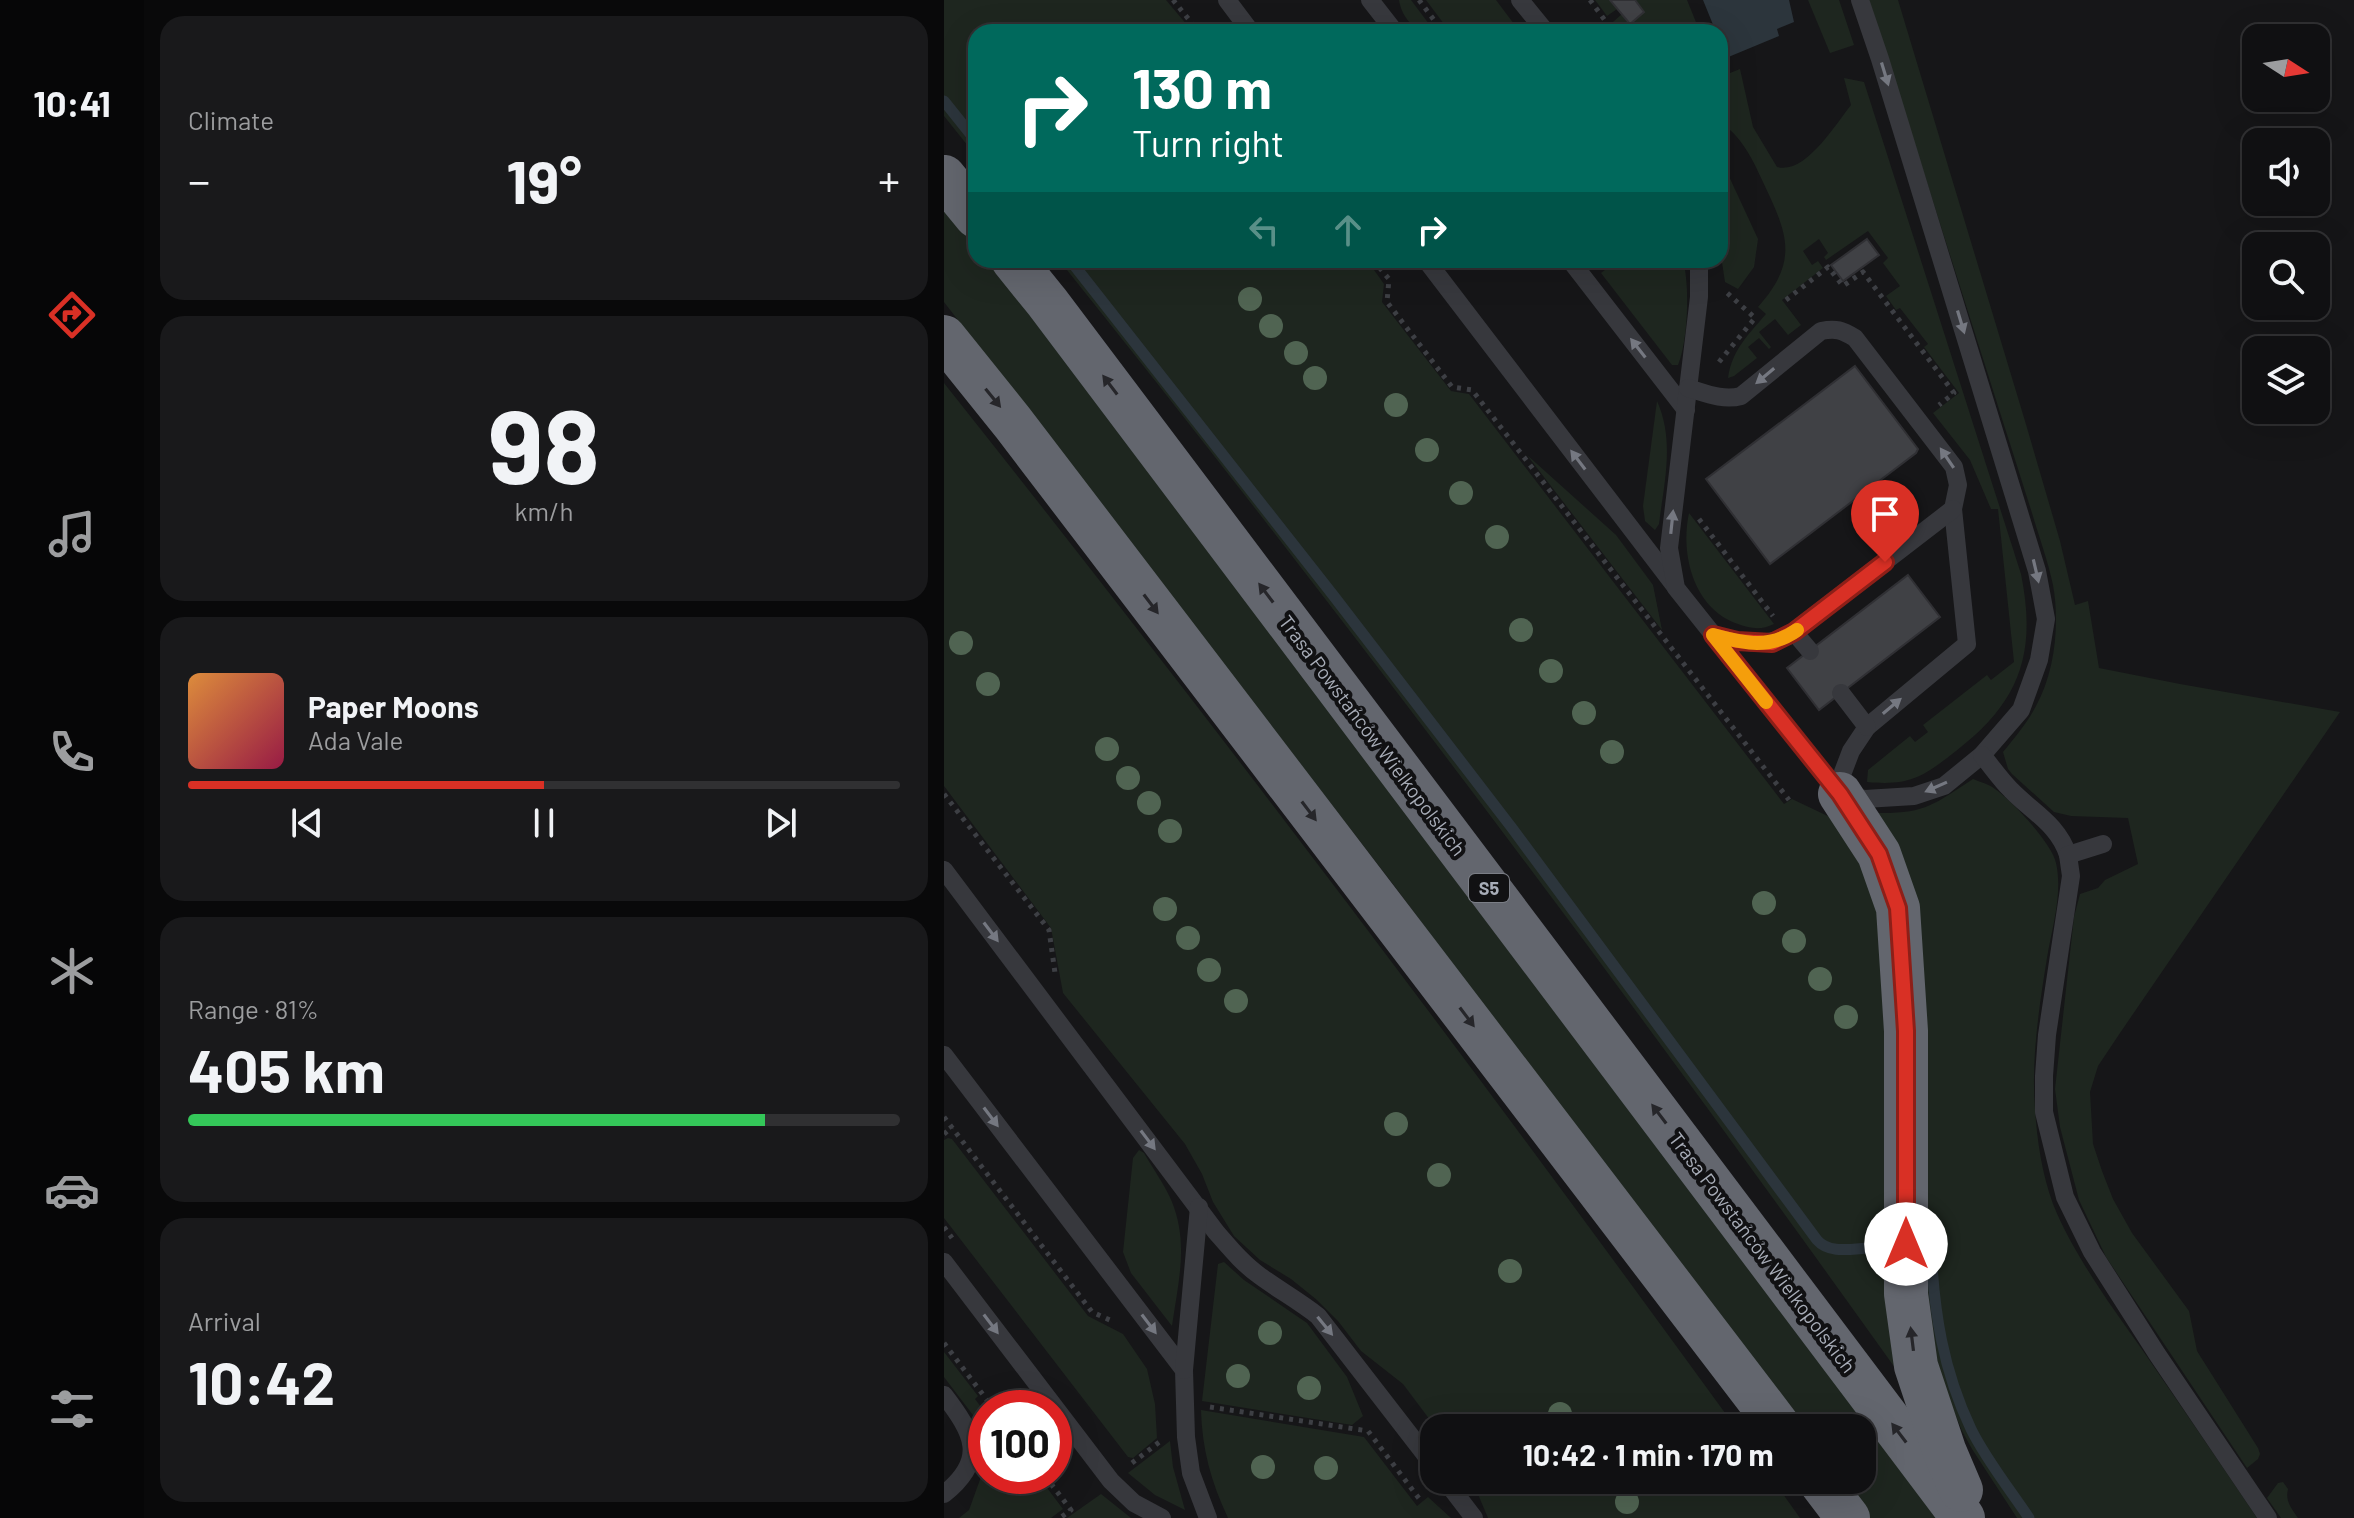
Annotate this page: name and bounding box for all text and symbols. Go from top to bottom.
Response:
north arrow [2242,24,2330,112]
map controls [2242,24,2330,424]
text: 130 m [1132,53,1272,120]
icon: right [1000,56,1104,160]
one-way arrow [1879,62,1892,86]
text: 10:41 [33,81,111,124]
text: Climate [188,104,274,135]
text: Turn right [1132,121,1284,164]
button: sound [2242,128,2330,216]
text: 19° [506,144,582,216]
text: − [188,153,210,206]
text: + [878,153,900,206]
icon: left [1242,208,1286,252]
icon: ahead [1326,208,1370,252]
icon: right [1410,208,1454,252]
button: search [2242,232,2330,320]
icon: directions [44,287,100,343]
one-way arrow [1955,311,1968,335]
button: layers [2242,336,2330,424]
one-way arrow [1631,338,1647,358]
one-way arrow [1755,367,1775,384]
one-way arrow [1103,375,1118,396]
text: 98 [488,380,600,505]
one-way arrow [984,388,1001,408]
one-way arrow [1939,447,1955,469]
one-way arrow [1571,450,1587,470]
pin [1851,480,1919,562]
icon: arrive [1863,492,1907,536]
text: km/h [515,495,573,526]
icon: music [44,506,100,562]
one-way arrow [1666,509,1679,534]
one-way arrow [2031,559,2043,584]
one-way arrow [1259,583,1275,603]
one-way arrow [1143,594,1159,614]
street label: Trasa Powstańców Wielkopolskich [1275,610,1471,860]
text: Paper Moons [308,688,479,724]
one-way arrow [1881,698,1901,715]
icon: phone [44,724,100,780]
text: Ada Vale [308,724,403,755]
one-way arrow [1924,781,1947,794]
icon: previous [285,801,329,845]
icon: pause [522,801,566,845]
icon: next [759,801,803,845]
one-way arrow [1300,801,1316,821]
road number: S5 [1469,874,1509,902]
one-way arrow [983,921,999,943]
icon: climate [44,943,100,999]
text: Range · 81% [188,993,319,1024]
one-way arrow [1458,1007,1474,1028]
text: 405 km [188,1033,385,1105]
one-way arrow [1651,1104,1667,1124]
one-way arrow [983,1107,999,1127]
street label: Trasa Powstańców Wielkopolskich [1665,1127,1861,1377]
one-way arrow [1139,1129,1155,1150]
icon: car [44,1162,100,1218]
position arrow [1864,1202,1948,1286]
text: Arrival [188,1305,261,1336]
one-way arrow [983,1314,999,1334]
one-way arrow [1140,1314,1156,1334]
one-way arrow [1316,1316,1333,1336]
one-way arrow [1905,1326,1918,1351]
text: 10:42 [188,1345,335,1417]
icon: filters [44,1381,100,1437]
speed limit sign: 100 [968,1390,1072,1494]
one-way arrow [1892,1423,1908,1444]
text: 10:42 · 1 min · 170 m [1522,1436,1774,1472]

